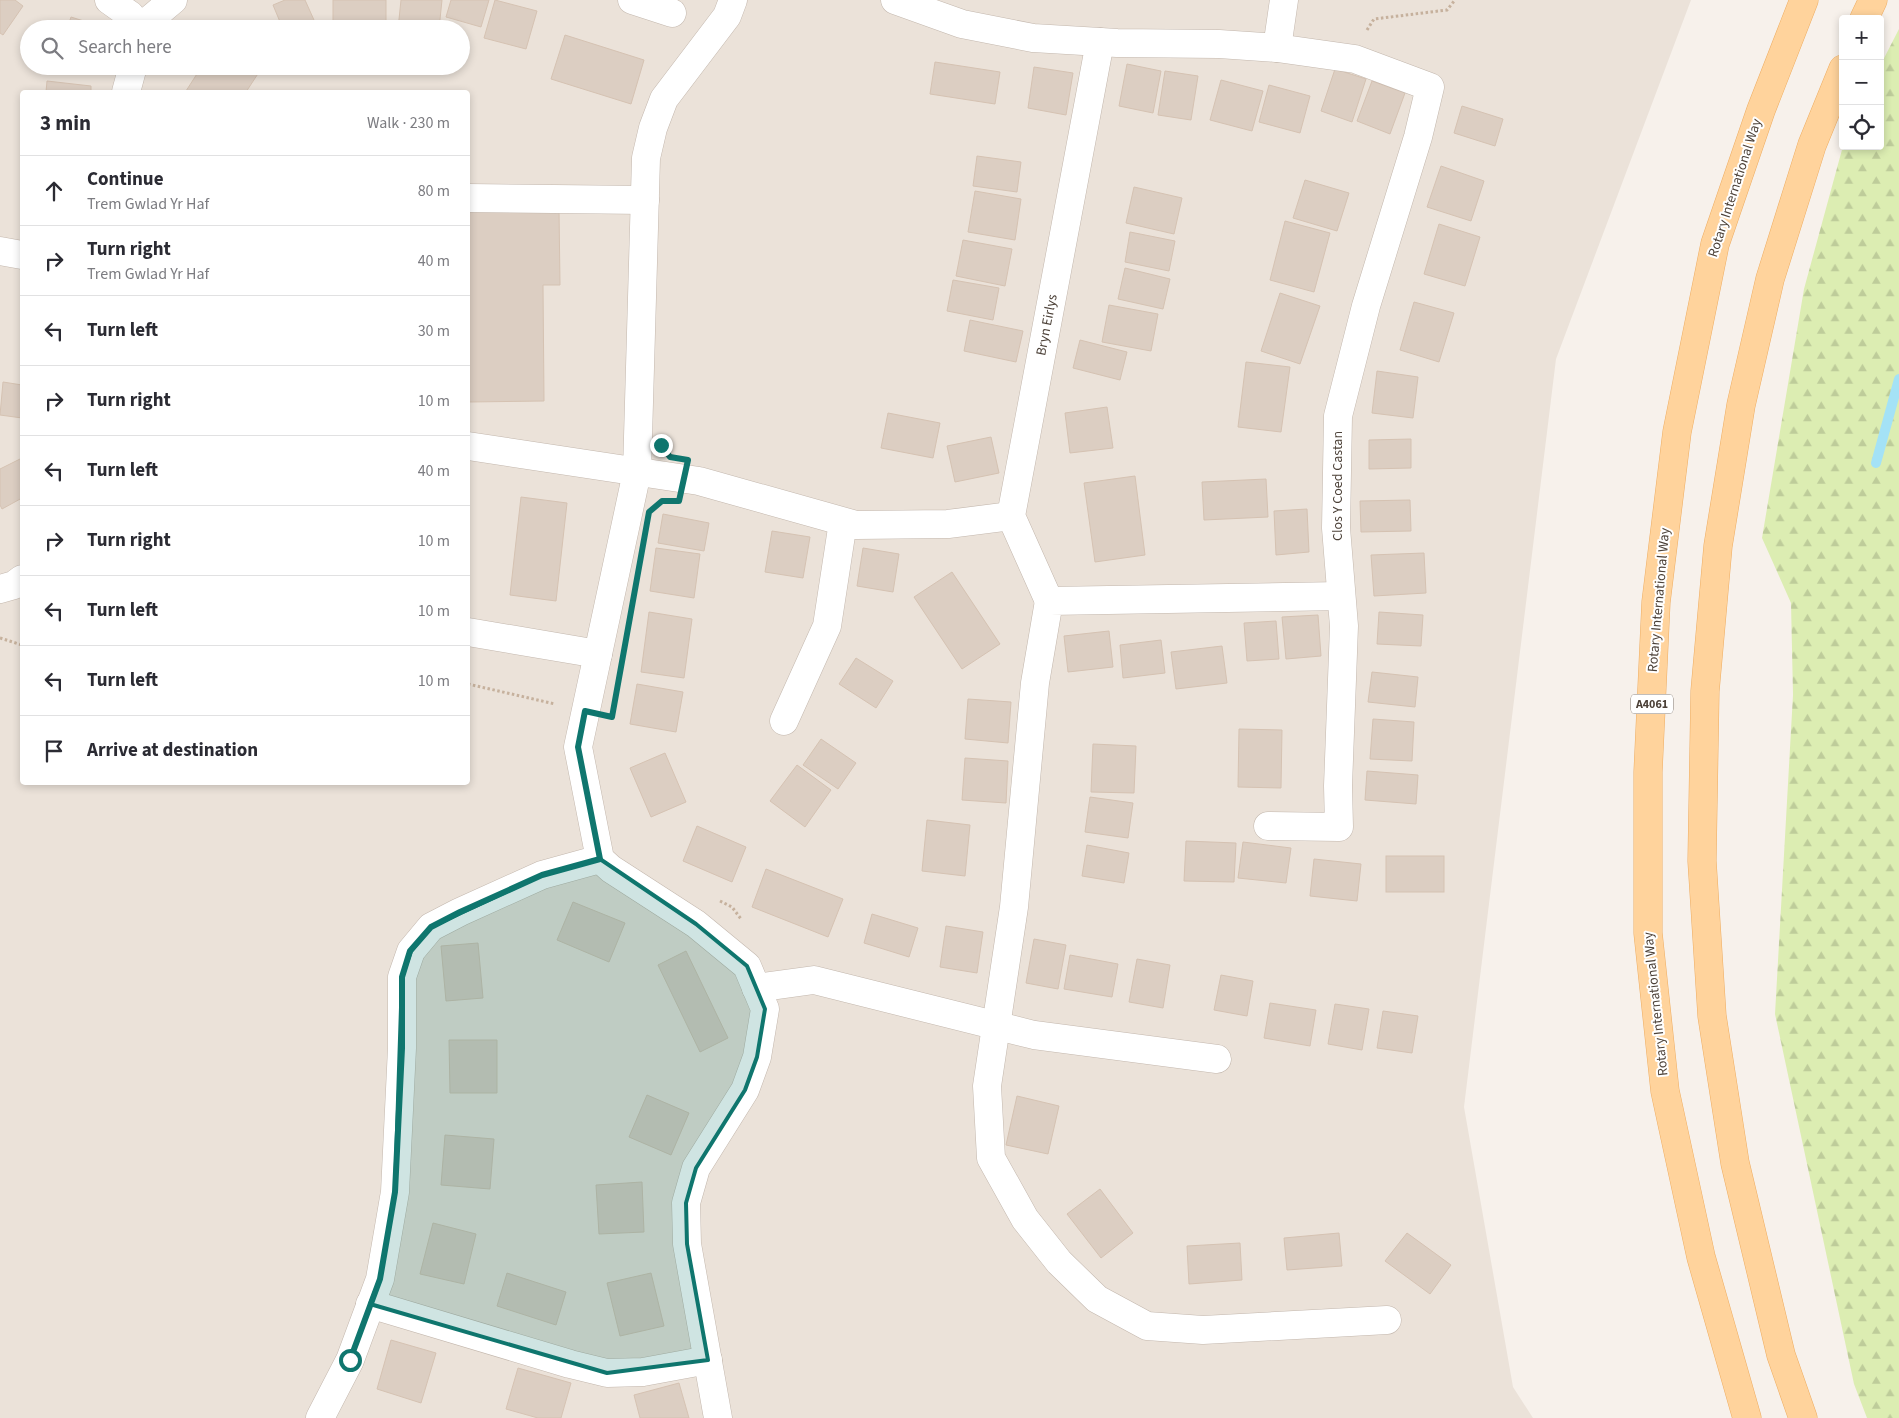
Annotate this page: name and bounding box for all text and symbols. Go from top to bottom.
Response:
map controls [1839,15,1884,150]
button: + [1839,15,1884,60]
search box [20,20,470,75]
icon: search [38,34,66,62]
text: Search here [78,34,172,61]
button: − [1839,60,1884,105]
button: locate [1839,105,1884,150]
text: 3 min [40,108,91,138]
text: Walk · 230 m [367,112,450,134]
street label: Rotary International Way [1703,116,1767,260]
text: Continue [87,166,164,193]
icon: ahead [40,177,68,205]
text: 80 m [418,180,450,202]
text: Trem Gwlad Yr Haf [87,193,209,215]
text: Turn right [87,236,171,263]
icon: right [40,247,68,275]
text: 40 m [418,250,450,272]
text: Trem Gwlad Yr Haf [87,263,209,285]
street label: Bryn Eirlys [1031,292,1063,357]
icon: left [40,317,68,345]
text: Turn left [87,317,158,344]
text: 30 m [418,320,450,342]
icon: right [40,387,68,415]
text: Turn right [87,387,171,414]
text: 10 m [418,390,450,412]
street label: Clos Y Coed Castan [1328,431,1348,541]
route end [650,434,673,457]
icon: left [40,457,68,485]
text: Turn left [87,457,158,484]
text: 40 m [418,460,450,482]
icon: right [40,527,68,555]
text: Turn right [87,527,171,554]
street label: Rotary International Way [1643,527,1675,673]
text: 10 m [418,530,450,552]
icon: left [40,597,68,625]
text: Turn left [87,597,158,624]
text: 10 m [418,600,450,622]
icon: left [40,667,68,695]
text: Turn left [87,667,158,694]
text: 10 m [418,670,450,692]
road number: A4061 [1631,694,1673,714]
icon: arrive [40,737,68,765]
text: Arrive at destination [87,737,258,764]
street label: Rotary International Way [1638,931,1674,1077]
route start [339,1349,362,1372]

